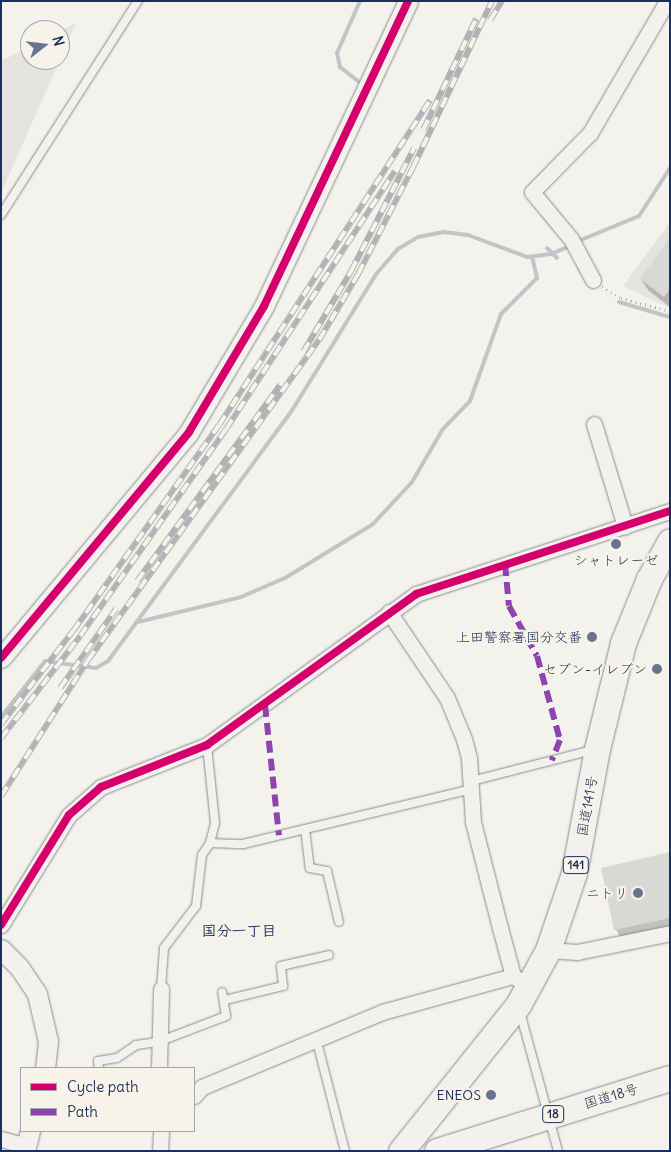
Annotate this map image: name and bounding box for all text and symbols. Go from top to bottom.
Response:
north arrow [20,20,70,70]
text: N [48,34,68,48]
marker: シャトレーゼ [610,538,622,550]
place label: シャトレーゼ [574,552,658,568]
place label: 上田警察署国分交番 [456,629,582,645]
marker: 上田警察署国分交番 [586,631,598,643]
place label: セブン-イレブン [543,661,647,677]
marker: セブン-イレブン [651,663,663,675]
street label: 国道141号 [573,774,601,838]
road number: 141 [562,856,590,874]
place label: ニトリ [586,885,628,901]
marker: ニトリ [632,887,644,899]
district label: 国分一丁目 [202,922,276,940]
legend [20,1067,195,1132]
text: Cycle path [67,1077,139,1096]
street label: 国道18号 [582,1080,640,1112]
place label: ENEOS [436,1087,481,1103]
marker: ENEOS [485,1089,497,1101]
text: Path [67,1102,98,1121]
road number: 18 [542,1104,564,1124]

